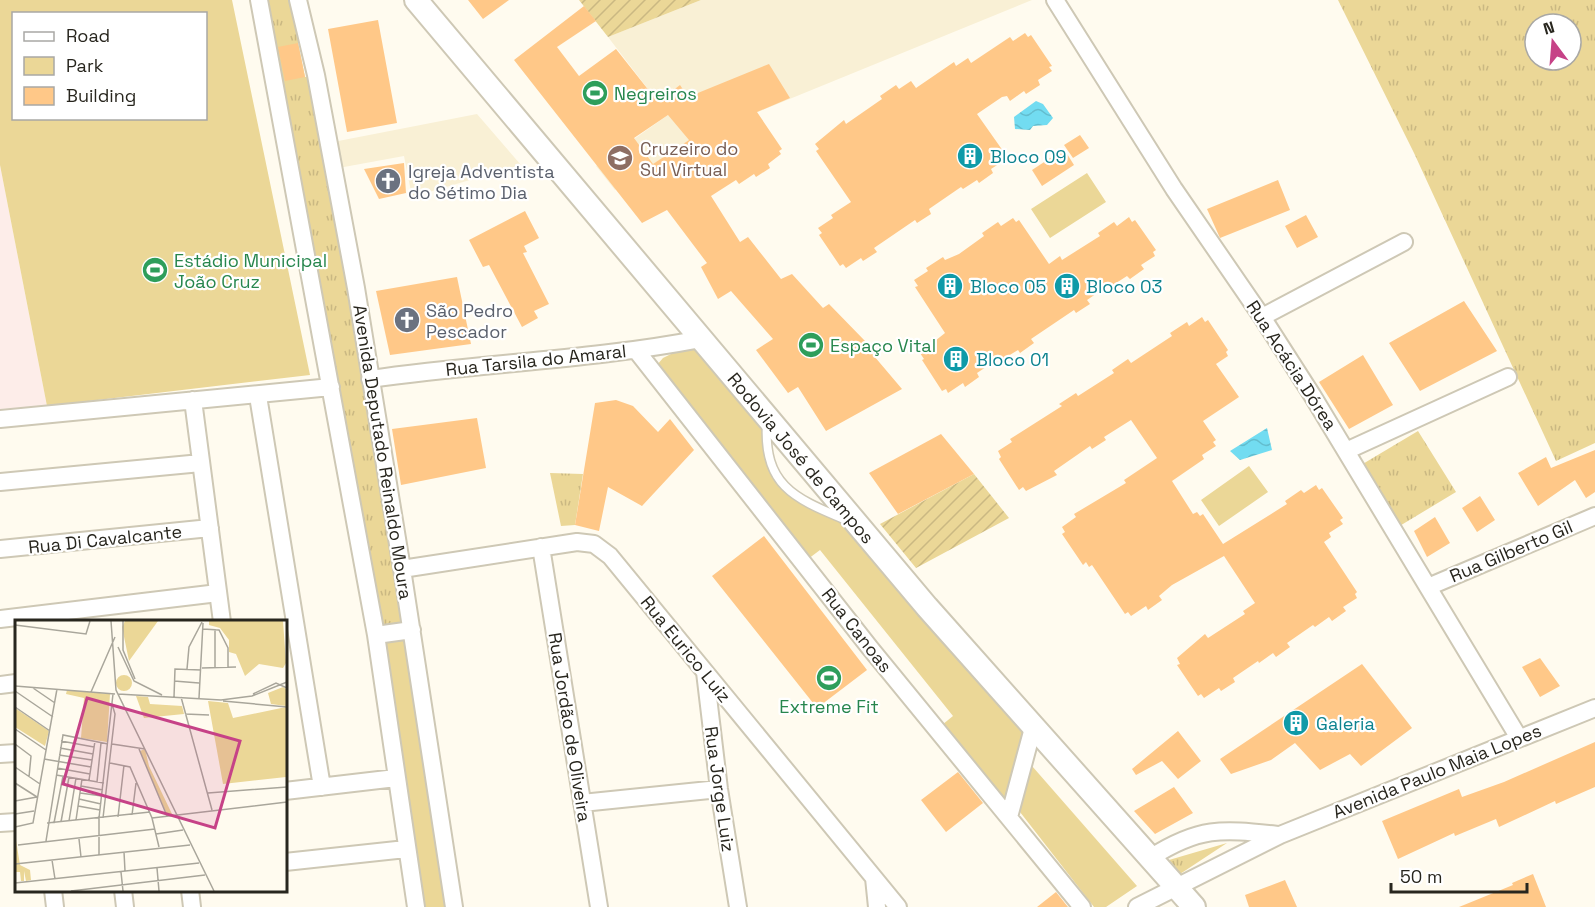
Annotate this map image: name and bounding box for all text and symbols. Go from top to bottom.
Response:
legend [12,12,207,120]
north arrow [1523,12,1583,72]
text: N [1541,16,1557,40]
text: Road [66,24,110,47]
text: Park [66,54,104,77]
sports icon: Negreiros [580,78,610,108]
place label: Negreiros [614,82,697,105]
text: Building [66,84,136,107]
place label: Cruzeiro do Sul Virtual [640,137,738,181]
building icon: Bloco 09 [955,141,985,171]
school or university icon: Cruzeiro do Sul Virtual [605,143,635,173]
place label: Bloco 09 [990,145,1067,168]
place label: Igreja Adventista do Sétimo Dia [408,160,555,204]
church icon: Igreja Adventista do Sétimo Dia [373,166,403,196]
place label: Estádio Municipal João Cruz [174,249,327,293]
sports icon: Estádio Municipal João Cruz [140,255,170,285]
building icon: Bloco 05 [935,271,965,301]
building icon: Bloco 03 [1052,271,1082,301]
place label: Bloco 05 [970,275,1046,298]
place label: Bloco 03 [1086,275,1162,298]
street label: Rua Acácia Dórea [1242,296,1342,434]
place label: São Pedro Pescador [426,299,513,343]
street label: Avenida Deputado Reinaldo Moura [348,303,418,601]
church icon: São Pedro Pescador [392,305,422,335]
sports icon: Espaço Vital [796,330,826,360]
place label: Espaço Vital [830,334,936,357]
street label: Rua Tarsila do Amaral [444,339,628,381]
building icon: Bloco 01 [941,344,971,374]
place label: Bloco 01 [976,348,1049,371]
street label: Rodovia José de Campos [723,368,879,548]
street label: Rua Gilberto Gil [1446,515,1576,587]
street label: Rua Di Cavalcante [27,519,183,559]
street label: Rua Canoas [817,583,897,677]
street label: Rua Eurico Luiz [636,591,736,707]
inset map [15,620,286,892]
street label: Rua Jordão de Oliveira [544,631,596,823]
sports icon: Extreme Fit [814,663,844,693]
place label: Extreme Fit [779,695,879,718]
building icon: Galeria [1281,708,1311,738]
place label: Galeria [1316,712,1375,735]
street label: Avenida Paulo Maia Lopes [1329,719,1545,823]
street label: Rua Jorge Luiz [700,725,740,853]
scale bar [1391,856,1528,894]
text: 50 m [1400,865,1442,888]

